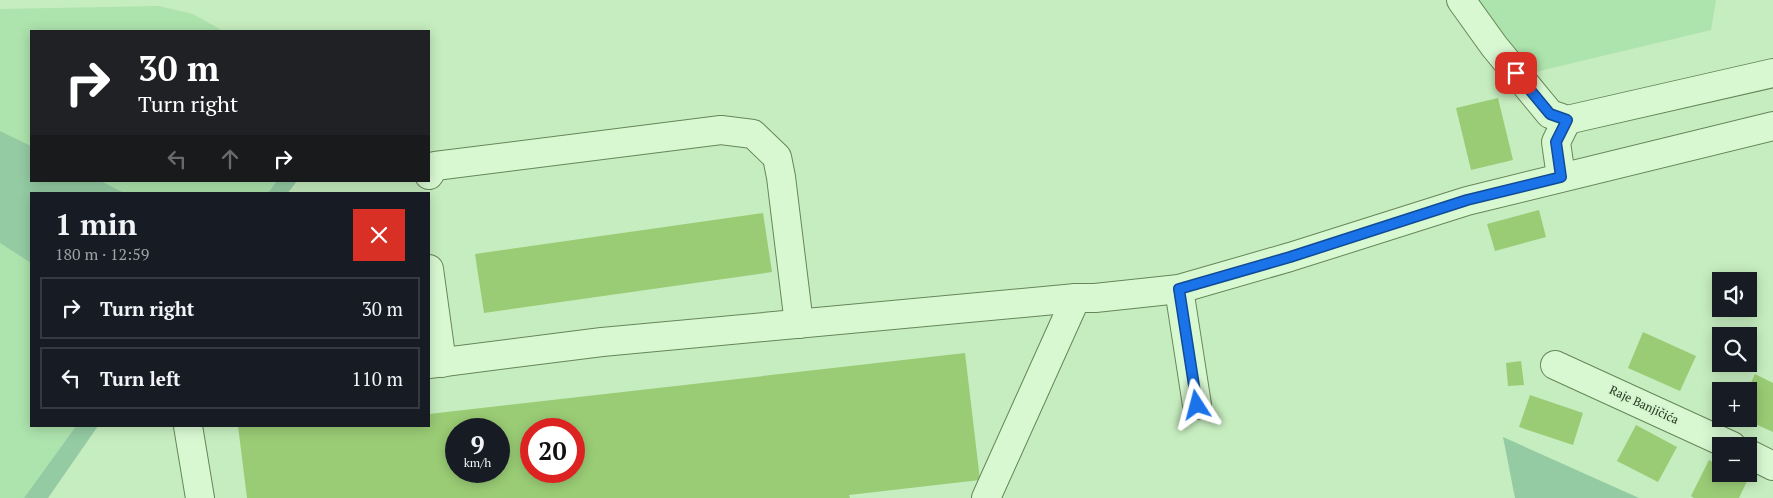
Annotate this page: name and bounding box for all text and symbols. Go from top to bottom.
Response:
text: 30 m [138,45,219,91]
icon: right [55,50,120,115]
pin [1495,52,1537,94]
icon: arrive [1502,59,1530,87]
text: Turn right [138,89,238,118]
icon: left [163,145,191,173]
icon: ahead [216,145,244,173]
icon: right [269,145,297,173]
text: 1 min [55,204,137,244]
button: close [353,209,405,261]
text: 180 m · 12:59 [55,243,149,265]
map controls [1712,272,1757,482]
button: sound [1712,272,1757,317]
icon: right [57,294,85,322]
text: Turn right [100,296,194,321]
text: 30 m [362,296,403,321]
button: search [1712,327,1757,372]
icon: left [57,364,85,392]
text: Turn left [100,366,181,391]
text: 110 m [352,366,403,391]
position arrow [1170,378,1222,430]
street label: Raje Banjičića [1607,382,1681,427]
button: + [1712,382,1757,427]
speed limit sign: 20 [520,418,585,483]
text: 9 [470,428,485,461]
button: − [1712,437,1757,482]
text: km/h [464,455,491,470]

